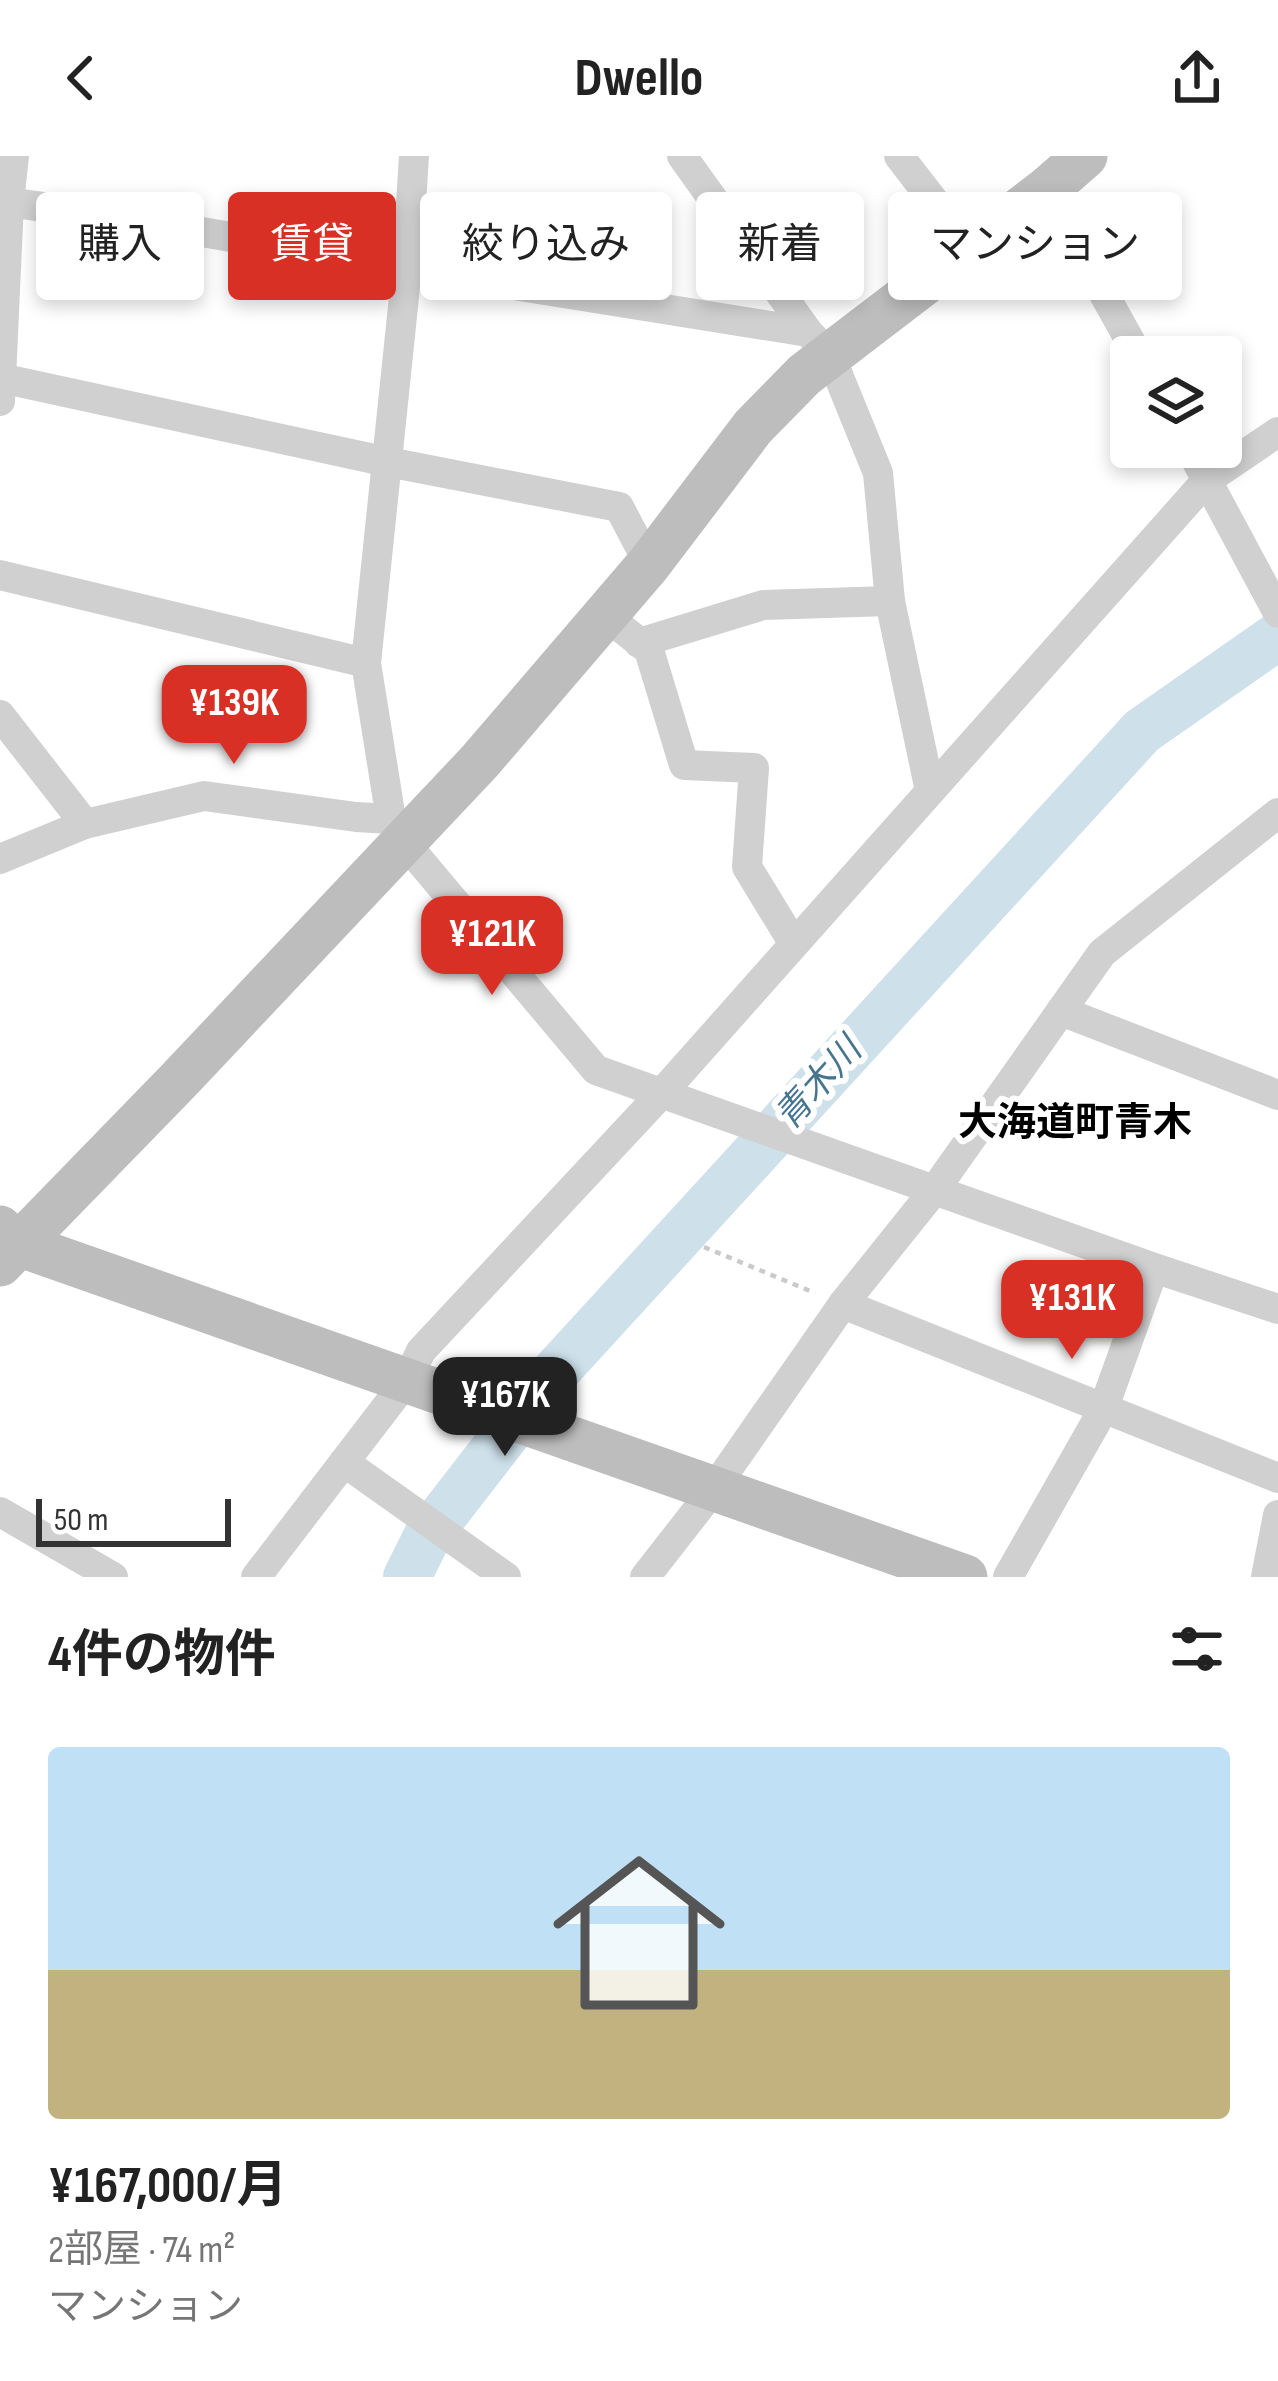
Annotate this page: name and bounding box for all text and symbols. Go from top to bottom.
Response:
icon: back [48,45,114,111]
icon: share [1164,45,1230,111]
text: Dwello [575,46,703,111]
chip: 購入 [36,192,204,300]
chip: 賃貸 [228,192,396,300]
chip: 絞り込み [420,192,672,300]
chip: 新着 [696,192,864,300]
chip: マンション [888,192,1182,300]
map controls [1110,336,1242,468]
button: layers [1110,336,1242,468]
pin: ¥139K [150,665,318,767]
text: ¥139K [189,680,279,727]
pin: ¥121K [408,896,576,998]
text: ¥121K [448,911,536,958]
water label: 青木川 [767,1027,874,1139]
district label: 大海道町青木 [958,1100,1192,1147]
pin: ¥131K [988,1260,1156,1362]
text: ¥131K [1028,1275,1116,1322]
pin: ¥167K [421,1357,589,1459]
text: ¥167K [460,1372,550,1419]
scale bar [36,1493,231,1546]
text: 50 m [54,1500,108,1540]
icon: filters [1164,1616,1230,1682]
text: 4件の物件 [48,1625,276,1686]
icon: home [531,1825,747,2041]
text: ¥167,000/月 [48,2156,288,2217]
text: 2部屋 · 74 m² [48,2227,235,2274]
text: マンション [48,2284,243,2331]

